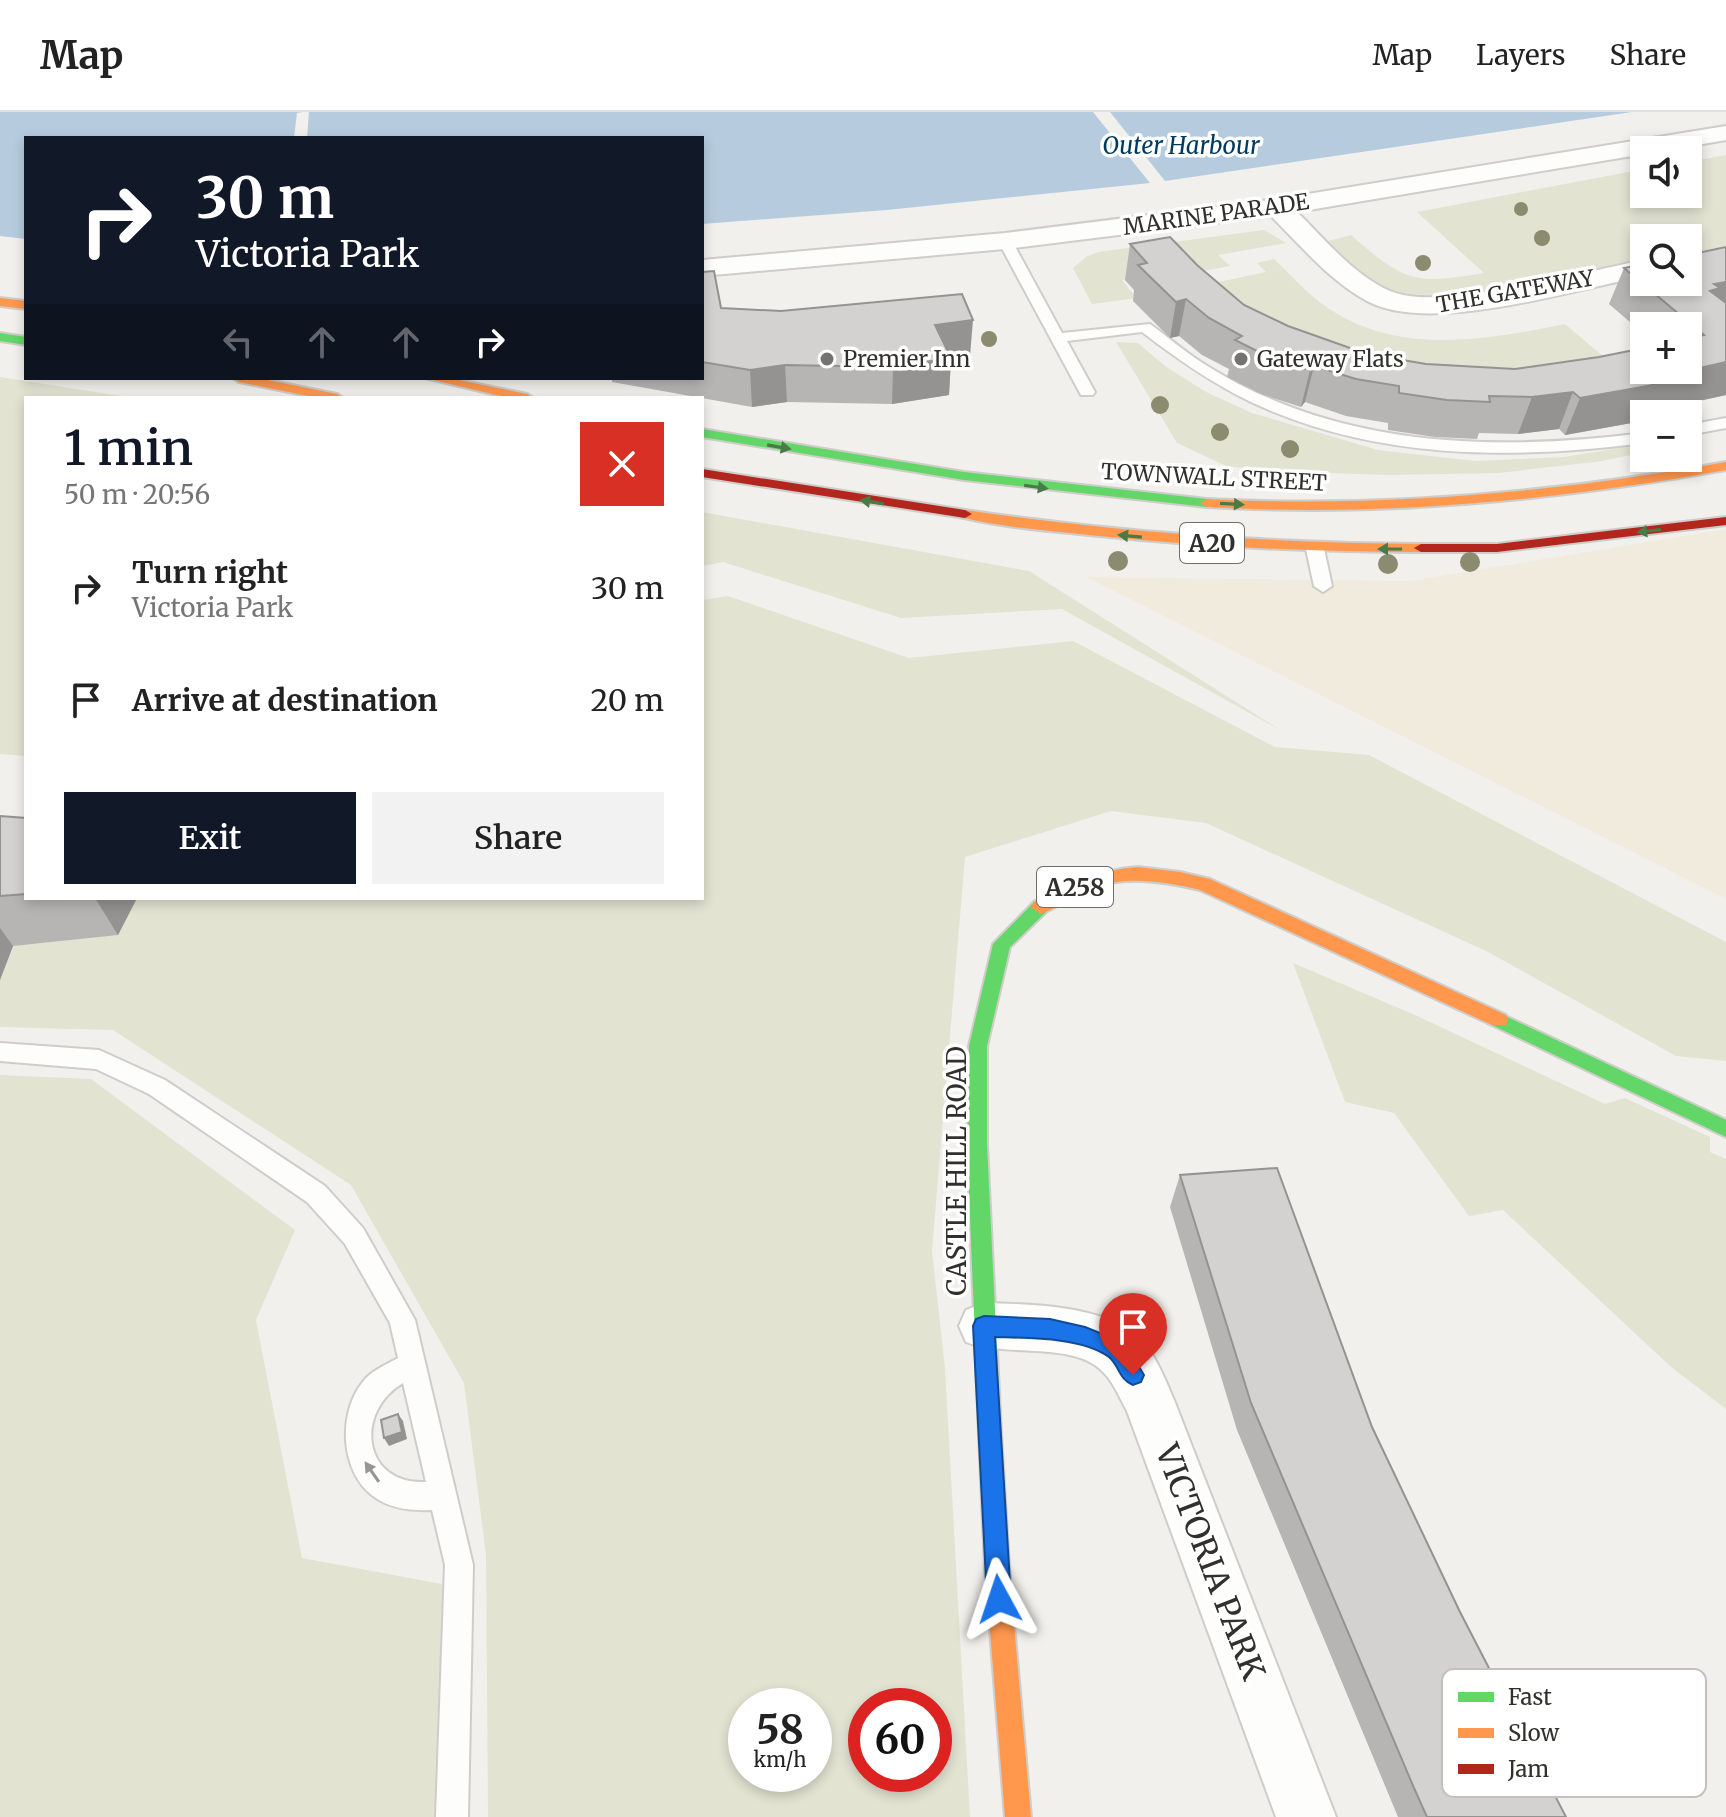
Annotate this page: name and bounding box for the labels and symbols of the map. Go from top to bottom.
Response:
water label: Outer Harbour [1102,130,1261,161]
street label: MARINE PARADE [1121,187,1311,241]
street label: THE GATEWAY [1434,263,1597,319]
place label: Premier Inn [843,345,971,373]
place label: Gateway Flats [1257,345,1404,373]
marker: Premier Inn [818,350,836,368]
marker: Gateway Flats [1232,350,1250,368]
one-way arrow [767,441,792,453]
street label: TOWNWALL STREET [1101,457,1327,497]
one-way arrow [1024,481,1049,494]
one-way arrow [860,495,885,507]
one-way arrow [1220,498,1245,511]
road number: A20 [1180,523,1244,563]
one-way arrow [1636,524,1661,537]
one-way arrow [1117,529,1142,542]
one-way arrow [1377,543,1402,555]
road number: A258 [1037,867,1113,907]
street label: CASTLE HILL ROAD [940,1046,973,1296]
pin [1099,1293,1167,1375]
street label: VICTORIA PARK [1146,1438,1274,1686]
one-way arrow [364,1461,380,1483]
position arrow [957,1557,1041,1641]
legend [1442,1669,1706,1797]
text: Fast [1508,1683,1552,1711]
speed limit sign: 60 [848,1688,952,1792]
text: Slow [1508,1719,1559,1747]
text: Jam [1507,1755,1549,1783]

